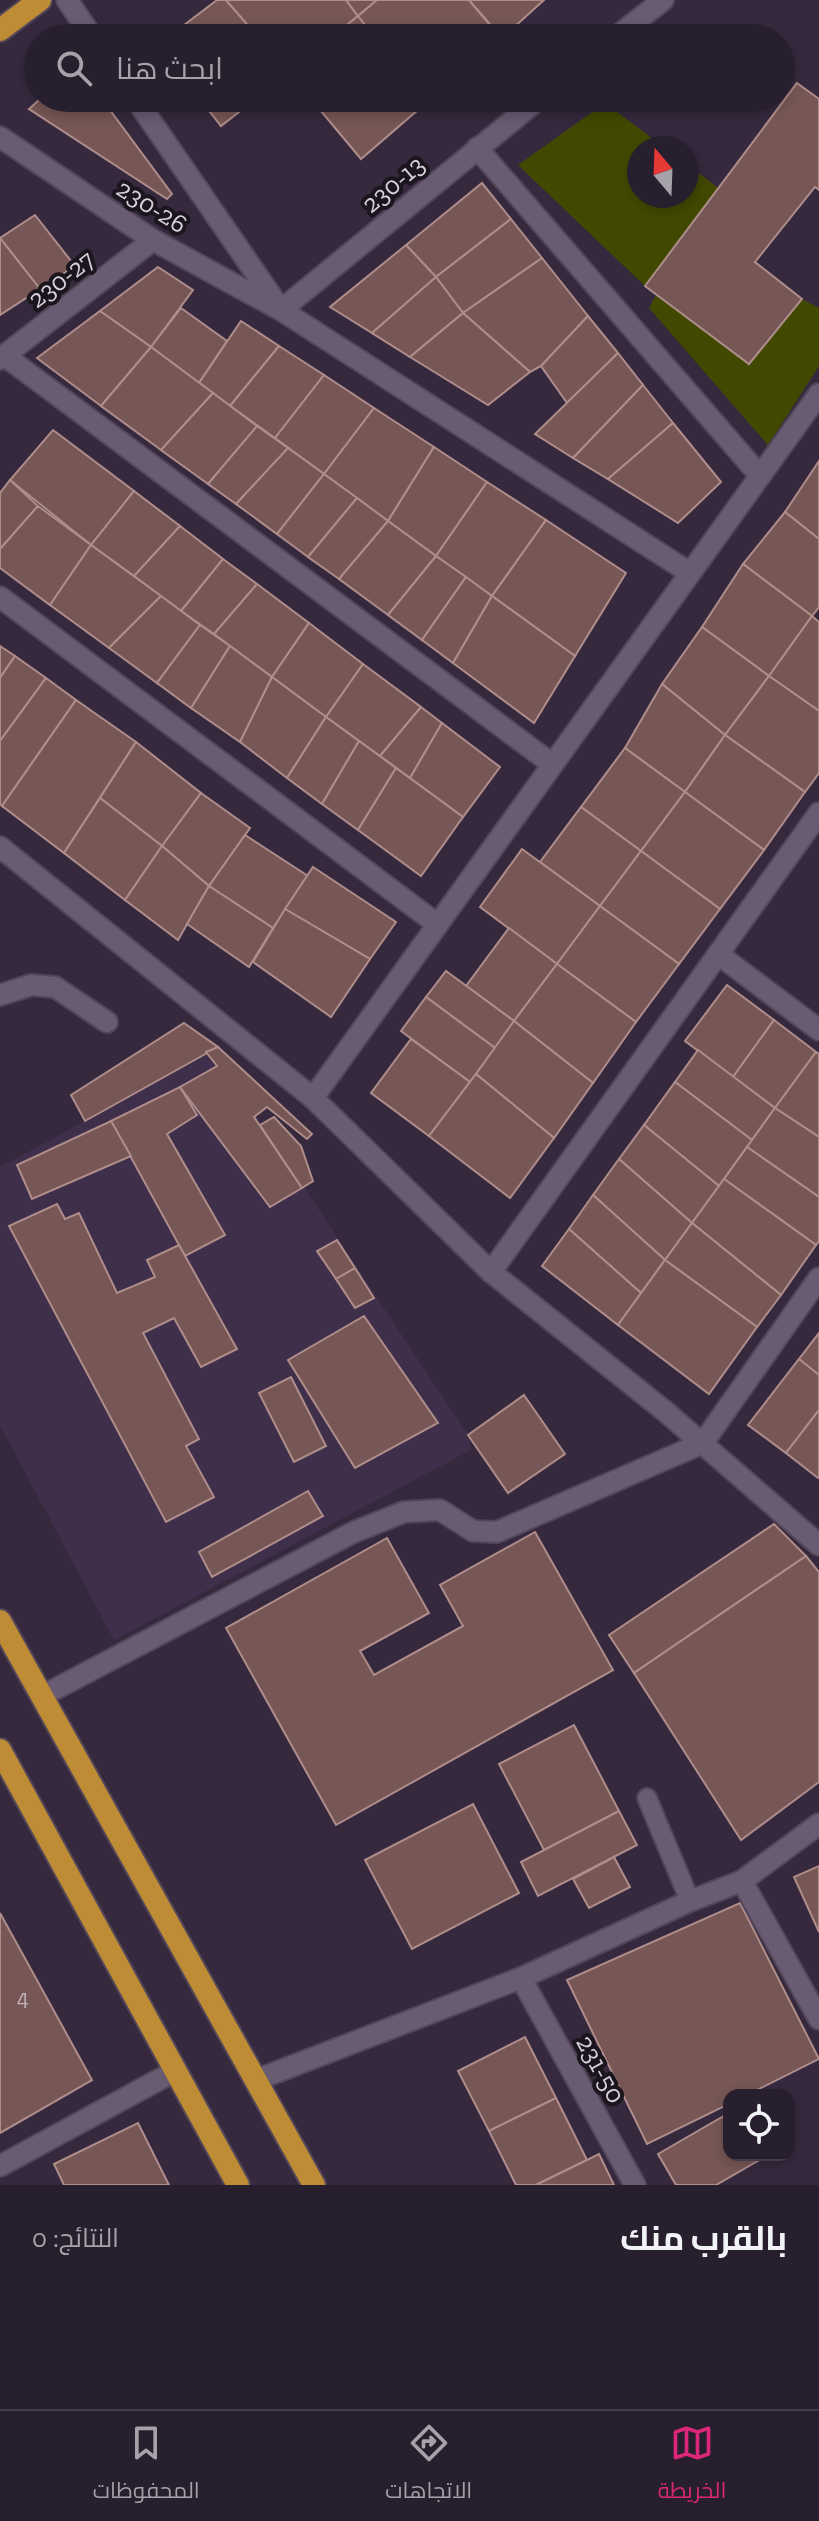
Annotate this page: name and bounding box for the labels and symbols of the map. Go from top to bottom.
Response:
north arrow [627,136,699,208]
street label: 230-13 [355,148,431,220]
street label: 230-26 [111,172,193,240]
street label: 230-27 [21,243,101,315]
house number: 4 [17,1984,29,2011]
street label: 231-50 [569,2029,633,2109]

